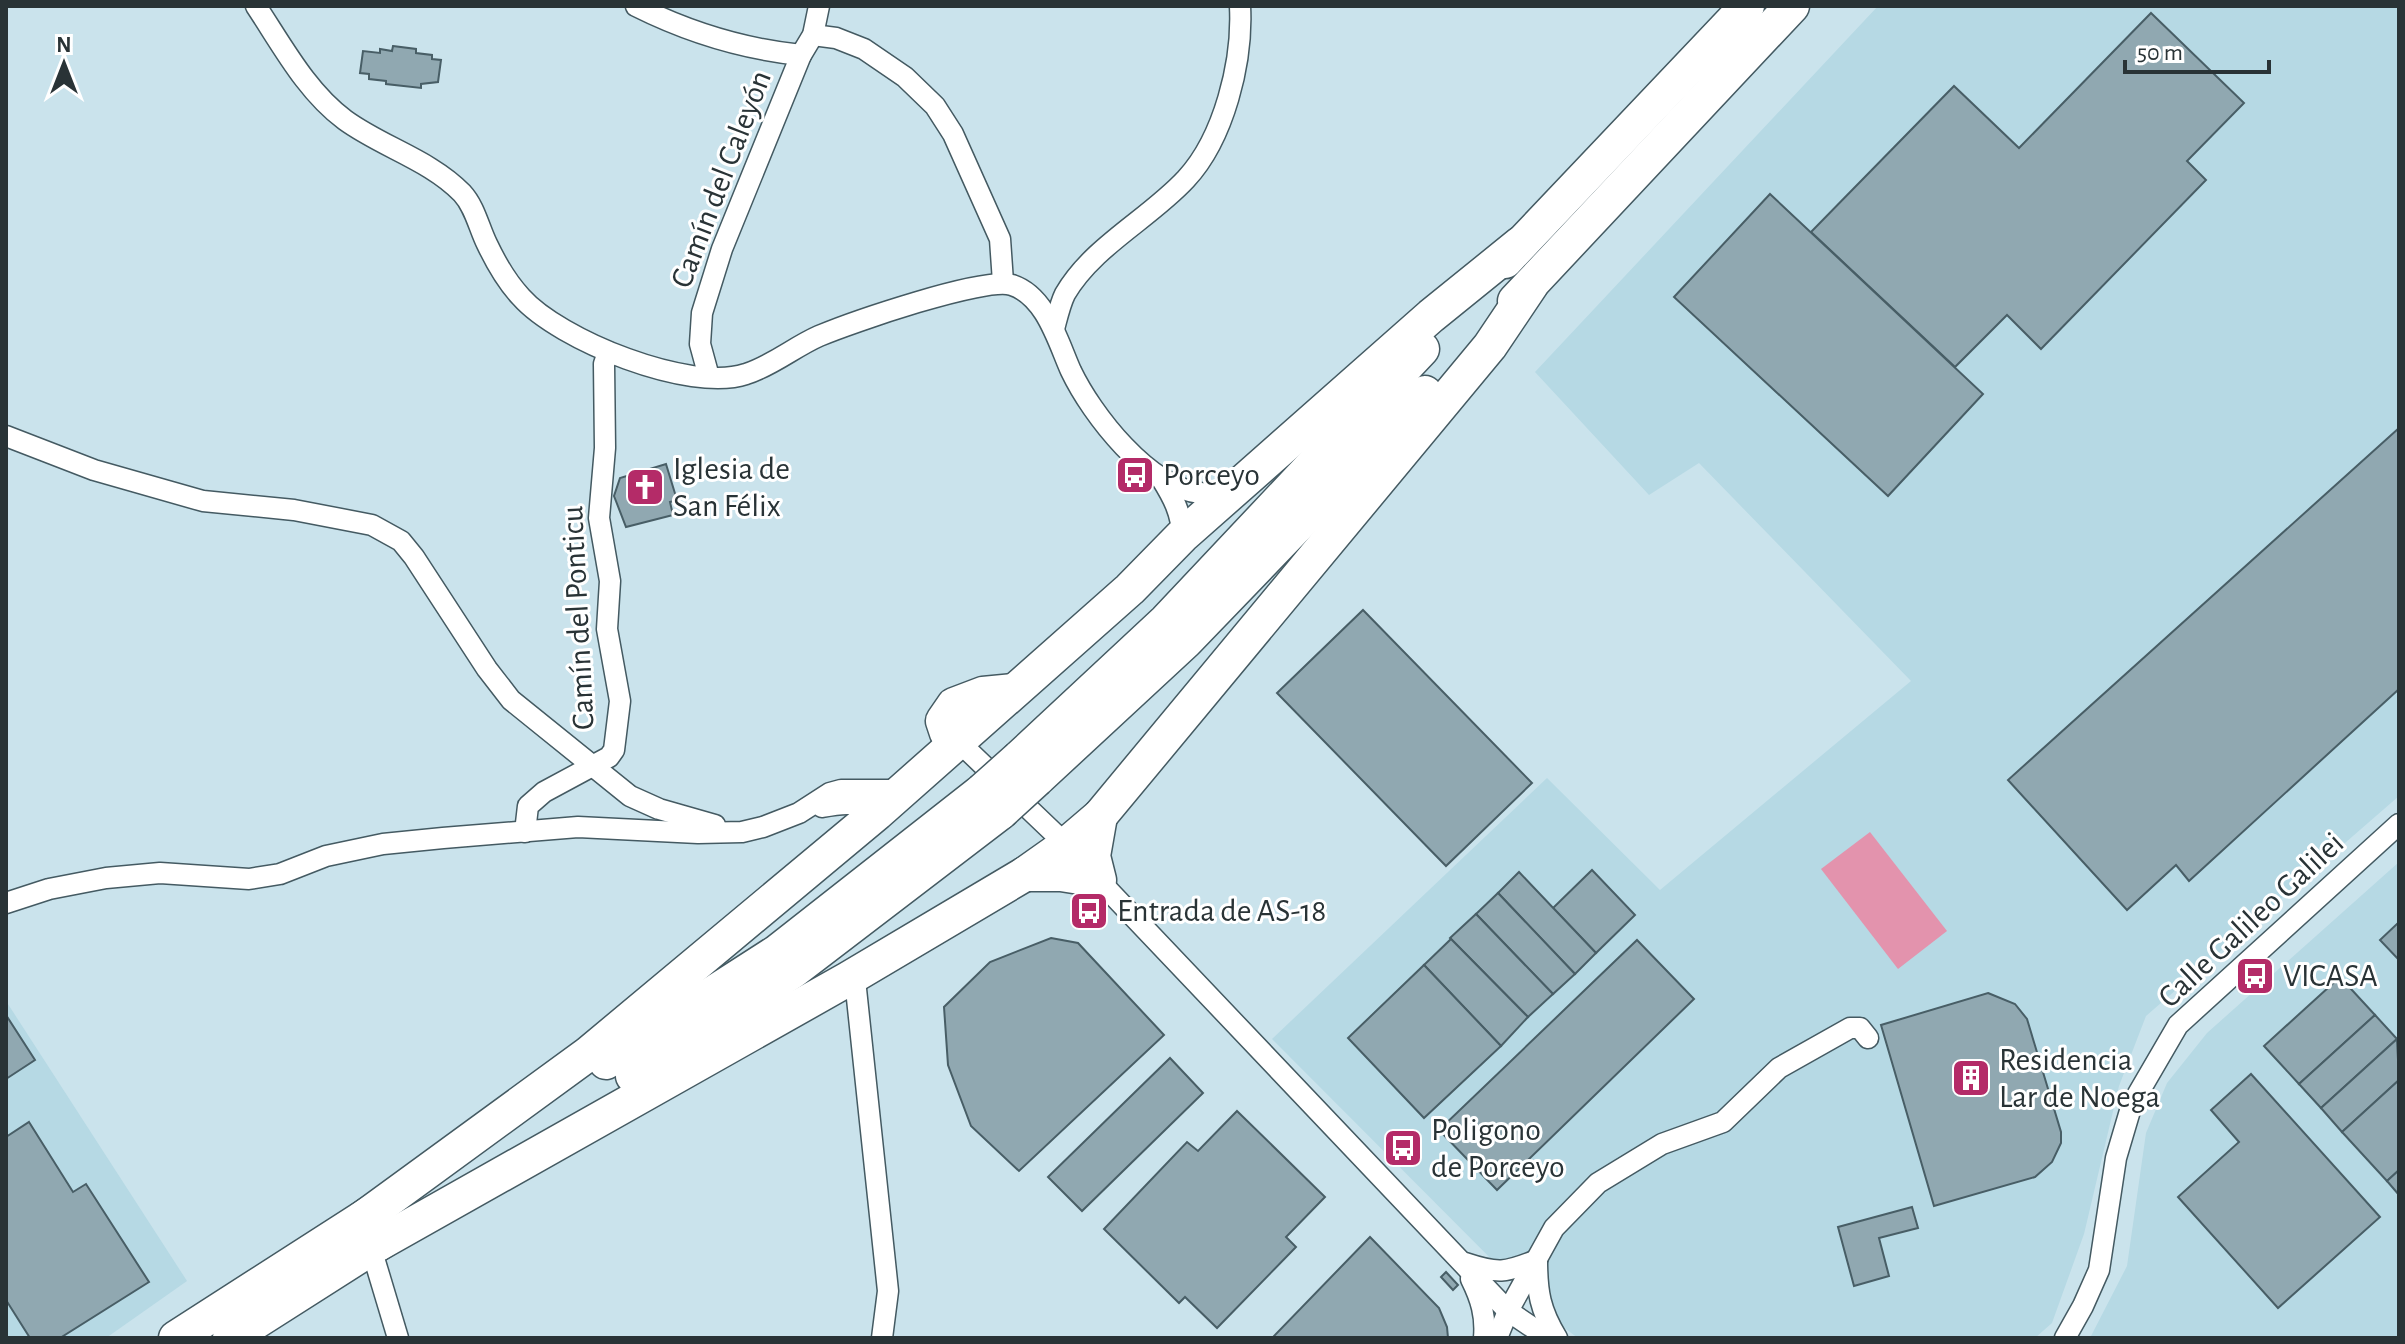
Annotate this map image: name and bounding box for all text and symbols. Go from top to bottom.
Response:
north arrow [24,24,104,104]
scale bar [2125,24,2269,74]
text: N [56,34,72,56]
text: 50 m [2137,41,2183,65]
street label: Camín del Caleyón [665,66,777,292]
place label: Iglesia de San Félix [673,453,790,522]
bus stop icon: Porceyo [1114,454,1156,496]
place label: Porceyo [1163,459,1260,491]
church icon: Iglesia de San Félix [624,466,666,508]
street label: Camín del Ponticu [556,505,600,731]
street label: Calle Galileo Galilei [2152,826,2350,1014]
bus stop icon: Entrada de AS-18 [1068,890,1110,932]
place label: Entrada de AS-18 [1117,895,1326,927]
bus stop icon: VICASA [2234,955,2276,997]
place label: VICASA [2283,960,2378,992]
place label: Residencia Lar de Noega [1999,1044,2160,1113]
building icon: Residencia Lar de Noega [1950,1057,1992,1099]
place label: Poligono de Porceyo [1431,1114,1565,1183]
bus stop icon: Poligono de Porceyo [1382,1127,1424,1169]

